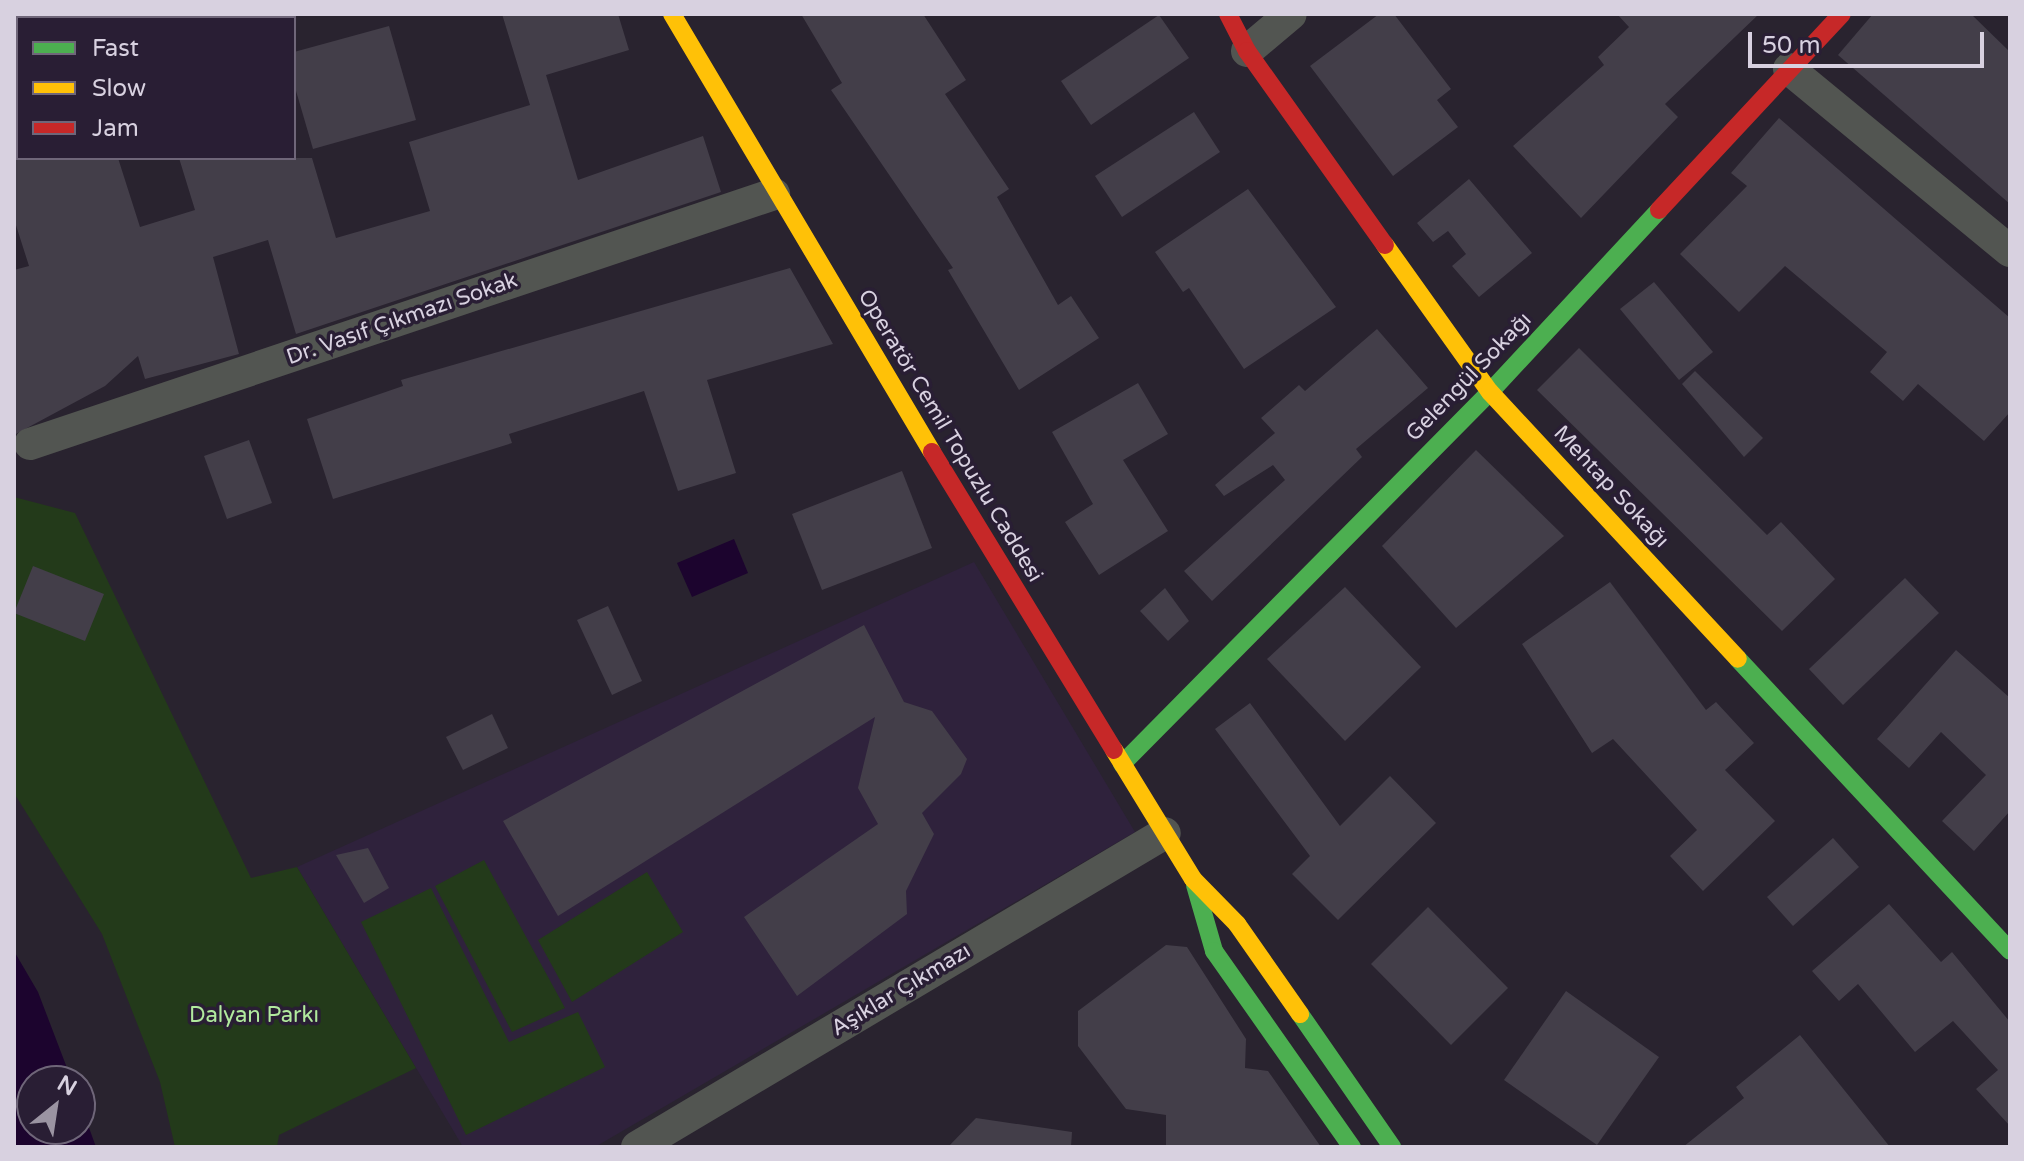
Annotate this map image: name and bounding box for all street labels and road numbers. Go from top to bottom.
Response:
street label: Dr. Vasıf Çıkmazı Sokak [283,267,521,371]
street label: Operatör Cemil Topuzlu Caddesi [852,285,1048,587]
street label: Gelengül Sokağı [1401,307,1537,447]
street label: Mehtap Sokağı [1548,420,1674,554]
street label: Aşıklar Çıkmazı [826,938,976,1042]

